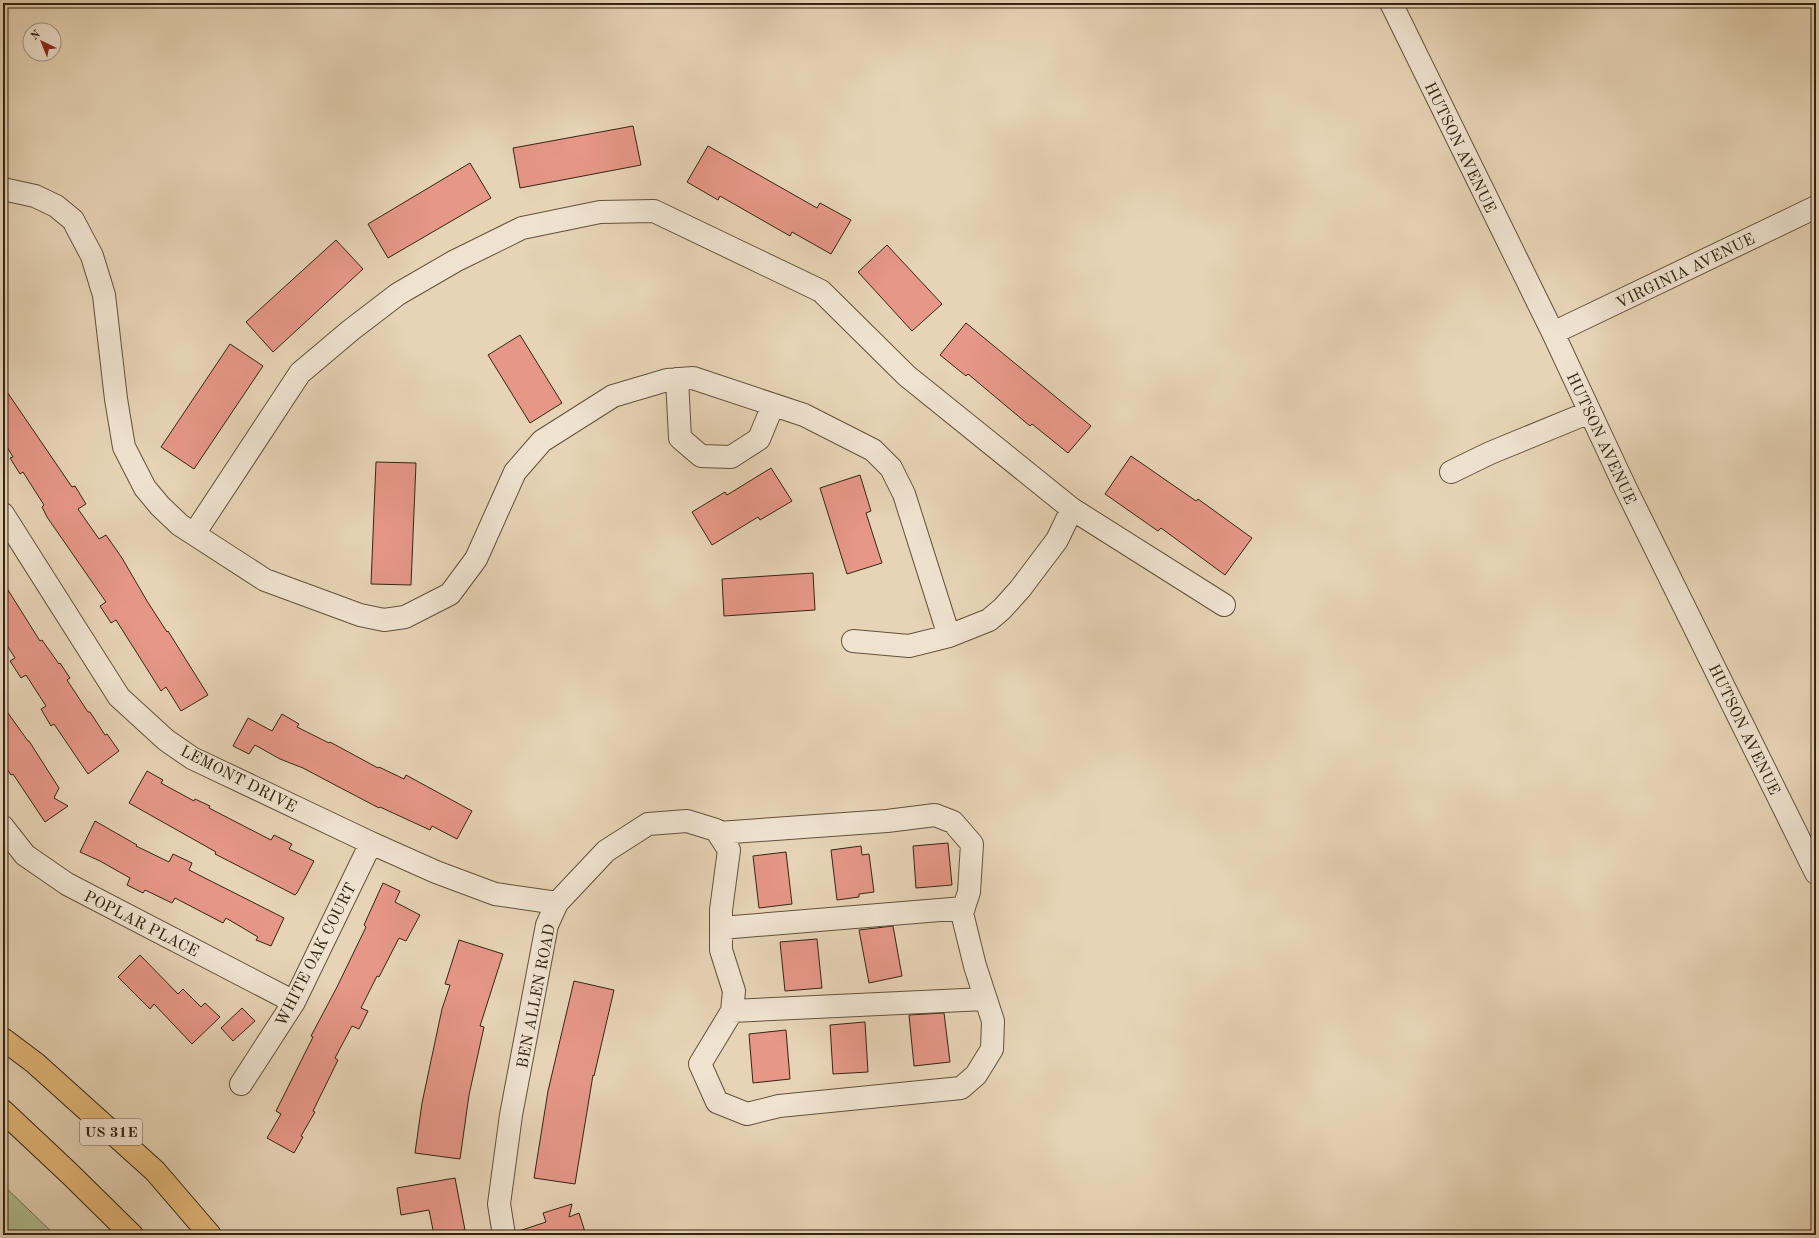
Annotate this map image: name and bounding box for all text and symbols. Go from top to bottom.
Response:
north arrow [22,22,62,62]
text: N [29,28,43,43]
street label: HUTSON AVENUE [1421,80,1498,216]
street label: VIRGINIA AVENUE [1614,231,1758,312]
street label: HUTSON AVENUE [1563,371,1638,507]
street label: HUTSON AVENUE [1705,662,1782,798]
street label: LEMONT DRIVE [177,744,299,816]
street label: WHITE OAK COURT [274,881,360,1029]
street label: POPLAR PLACE [81,889,201,961]
street label: BEN ALLEN ROAD [515,923,559,1070]
road number: US 31E [80,1119,142,1145]

